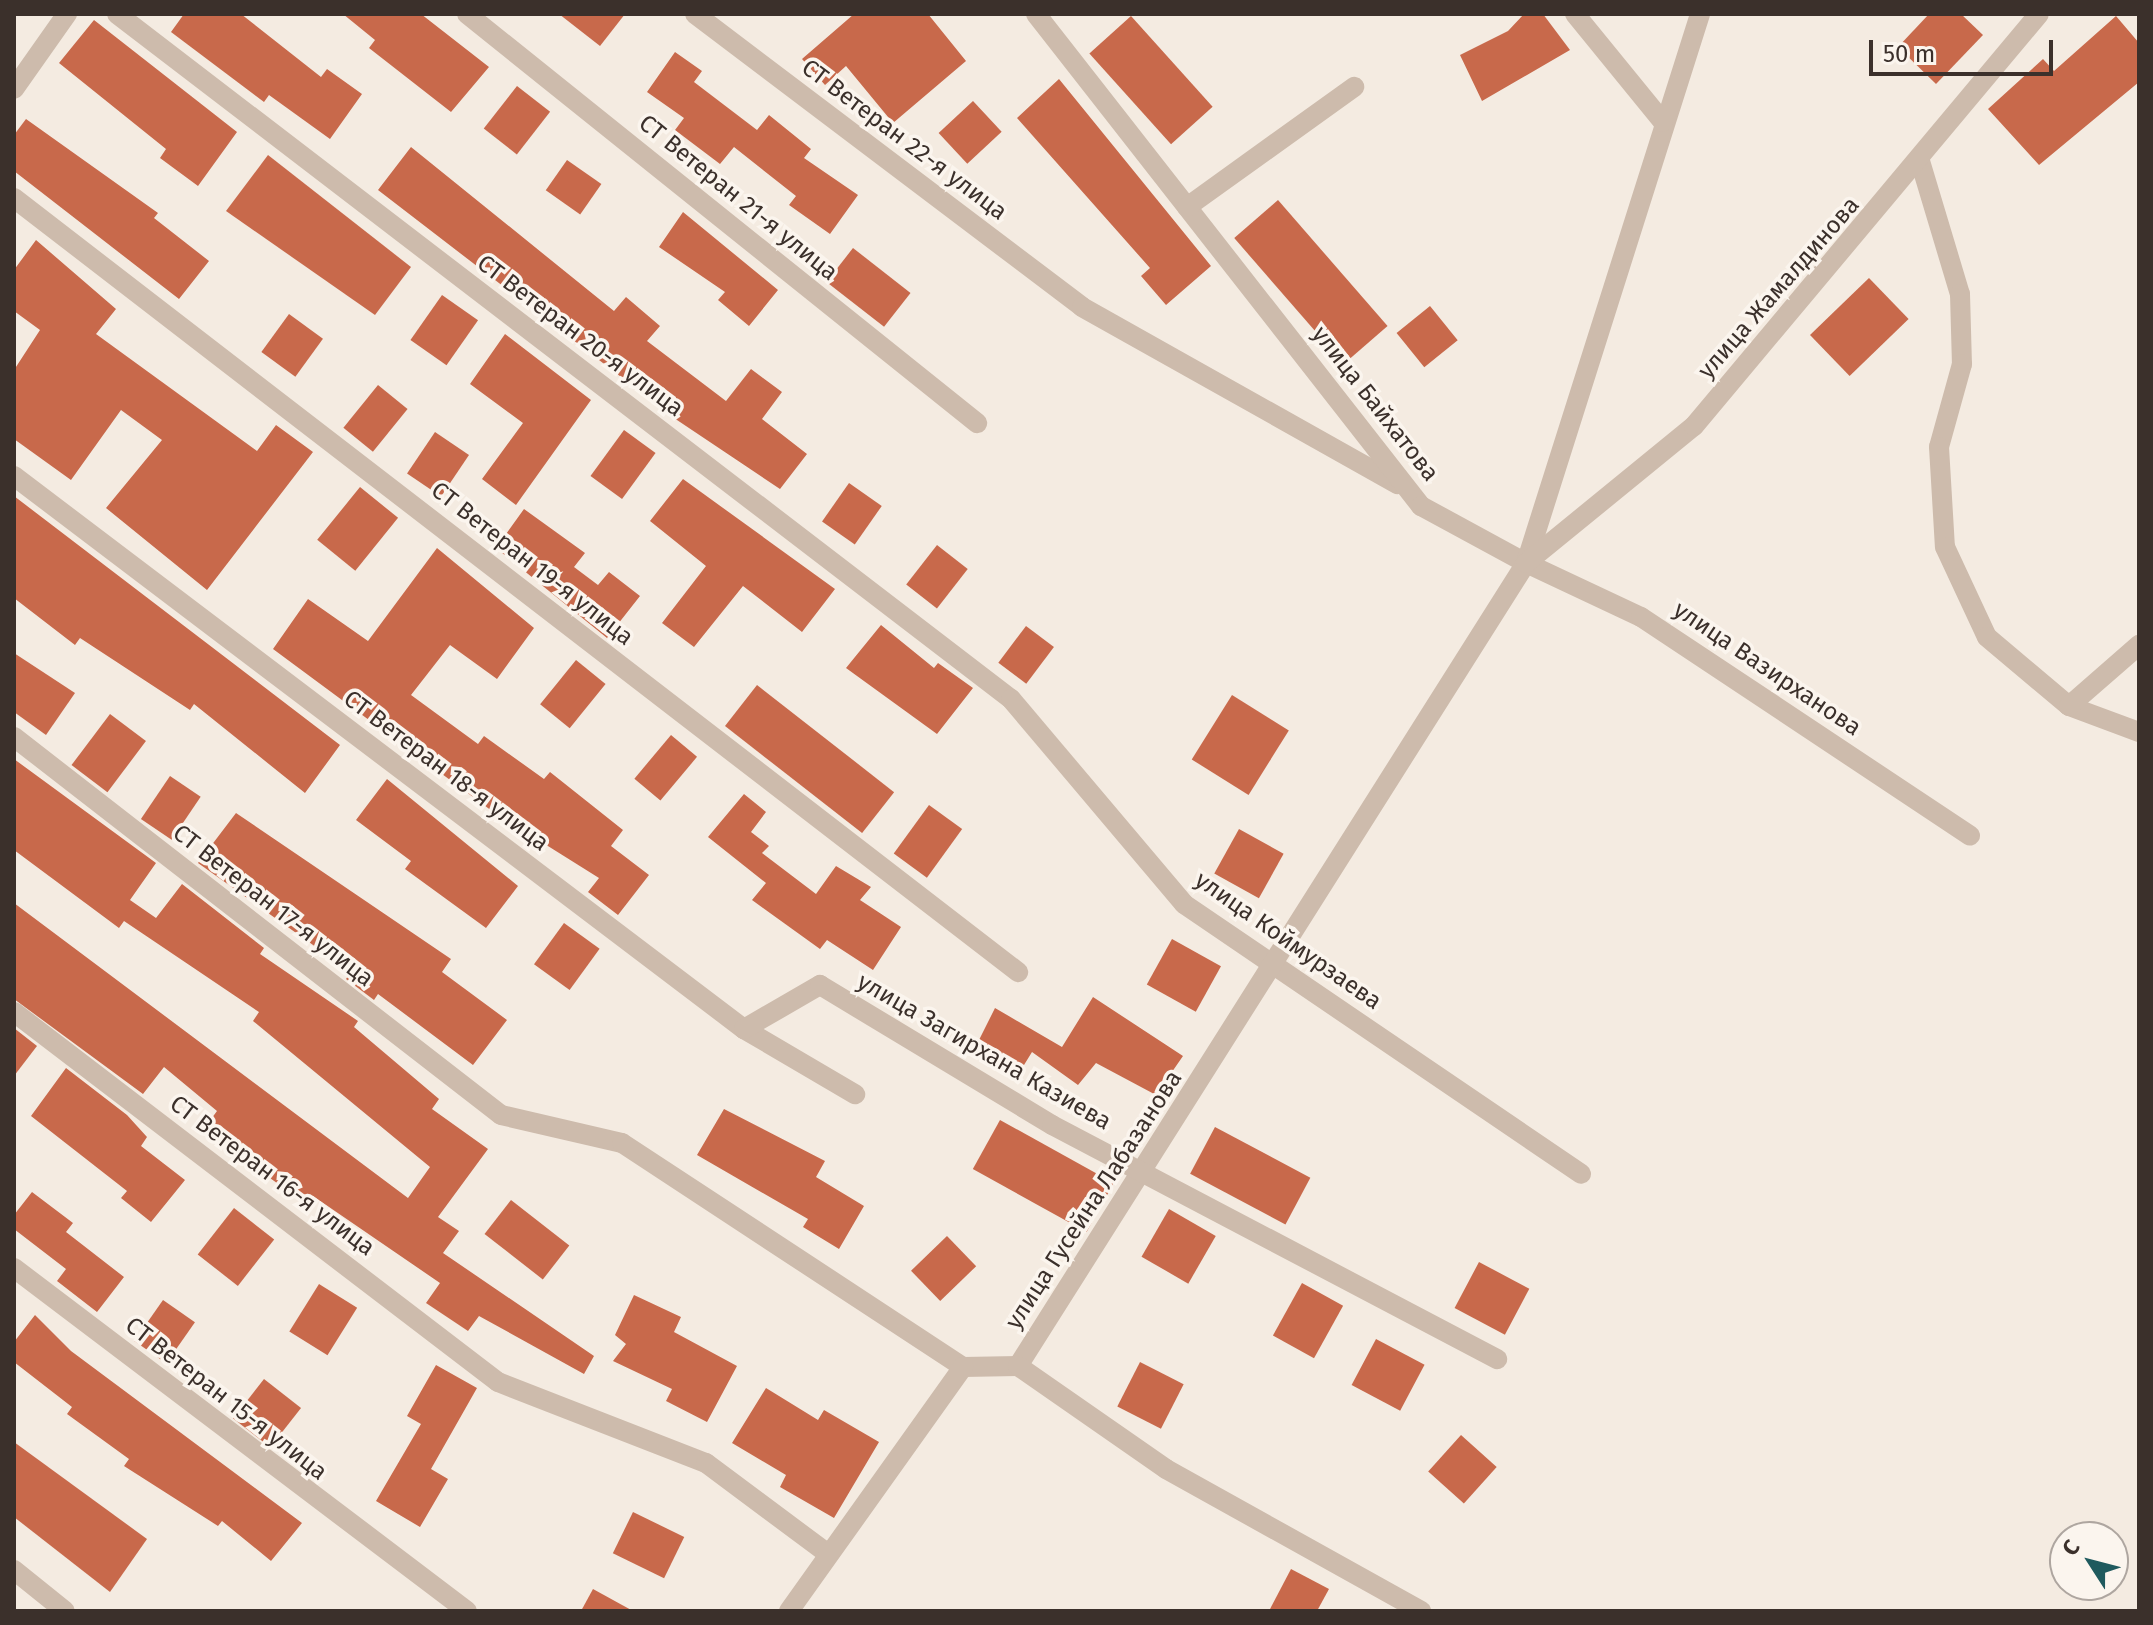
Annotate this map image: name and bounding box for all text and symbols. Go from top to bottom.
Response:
scale bar [1873,24,2057,74]
text: 50 m [1883,40,1935,68]
street label: СТ Ветеран 22-я улица [796,53,1012,227]
street label: СТ Ветеран 21-я улица [633,109,843,287]
street label: улица Жамалдинова [1692,191,1866,385]
street label: СТ Ветеран 20-я улица [471,249,689,423]
street label: улица Байхатова [1305,321,1445,487]
street label: СТ Ветеран 19-я улица [425,476,639,652]
street label: улица Вазирханова [1668,595,1866,743]
street label: СТ Ветеран 18-я улица [338,684,554,858]
street label: СТ Ветеран 17-я улица [167,819,379,993]
street label: улица Коймурзаева [1189,866,1387,1016]
street label: улица Загирхана Казиева [852,967,1116,1137]
street label: улица Гусейна Лабазанова [1000,1065,1188,1335]
street label: СТ Ветеран 16-я улица [164,1090,380,1262]
street label: СТ Ветеран 15-я улица [119,1311,333,1487]
north arrow [2049,1521,2129,1601]
text: С [2056,1535,2085,1561]

